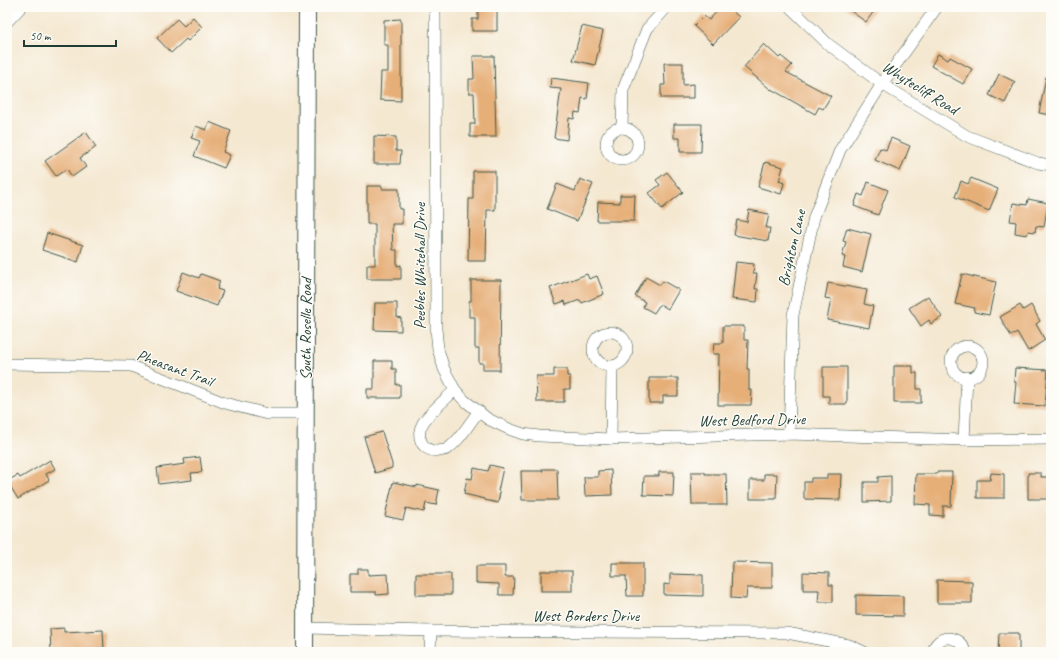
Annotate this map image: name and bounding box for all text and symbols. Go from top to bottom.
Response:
scale bar [24,22,116,48]
text: 50 m [30,28,52,44]
street label: Whytecliff Road [878,57,964,121]
street label: Peebles Whitehall Drive [410,201,430,329]
street label: Brighton Lane [773,206,811,288]
street label: South Roselle Road [296,275,316,380]
street label: Pheasant Trail [134,345,219,392]
street label: West Bedford Drive [699,409,807,431]
street label: West Borders Drive [533,606,641,626]

